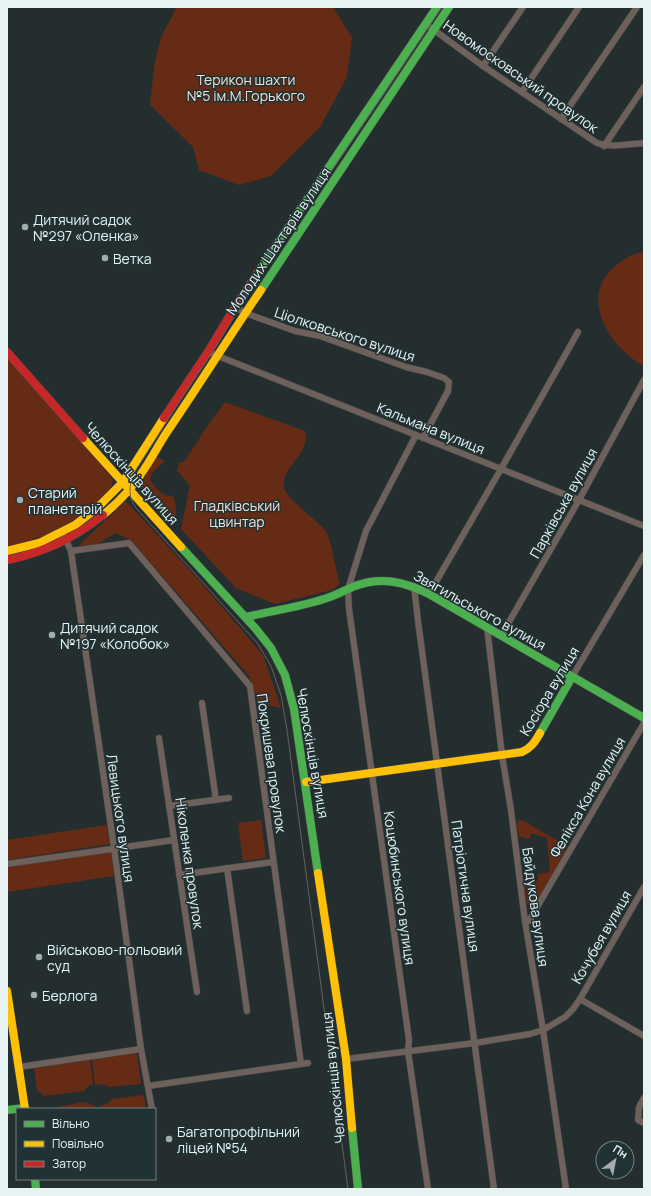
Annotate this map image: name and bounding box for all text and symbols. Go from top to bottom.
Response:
street label: Новомосковський провулок [440,15,603,138]
park label: Терикон шахти №5 ім.М.Горького [187,70,305,105]
street label: Молодих Шахтарів вулиця [221,163,335,319]
place label: Дитячий садок №297 «Оленка» [33,210,139,245]
marker: Дитячий садок №297 «Оленка» [20,222,30,232]
place label: Ветка [113,249,151,268]
marker: Ветка [100,253,110,263]
street label: Ціолковського вулиця [272,302,418,366]
street label: Кальмана вулиця [374,398,488,458]
street label: Челюскінців вулиця [81,418,183,528]
street label: Парківська вулиця [525,445,601,561]
place label: Старий планетарій [28,483,102,518]
marker: Старий планетарій [15,495,25,505]
park label: Гладківський цвинтар [194,496,280,531]
street label: Звягильського вулиця [411,566,549,654]
place label: Дитячий садок №197 «Колобок» [60,618,170,653]
marker: Дитячий садок №197 «Колобок» [47,630,57,640]
street label: Косіора вулиця [515,643,583,739]
street label: Челюскінців вулиця [292,686,334,820]
street label: Покришева провулок [253,692,291,835]
street label: Фелікса Кона вулиця [545,733,629,861]
street label: Левицького вулиця [103,753,139,883]
street label: Ніколенка провулок [171,796,209,931]
street label: Коцюбинського вулиця [380,810,420,966]
street label: Патріотична вулиця [447,819,485,953]
street label: Байдукова вулиця [518,846,554,968]
street label: Кочубея вулиця [567,887,635,987]
place label: Військово-польовий суд [47,940,182,975]
marker: Військово-польовий суд [34,952,44,962]
place label: Берлога [42,986,97,1005]
marker: Берлога [29,990,39,1000]
street label: Челюскінців вулиця [317,1011,349,1145]
legend [16,1108,156,1180]
text: Вільно [52,1115,90,1132]
place label: Багатопрофільний ліцей №54 [177,1122,300,1157]
marker: Багатопрофільний ліцей №54 [164,1134,174,1144]
text: Повільно [52,1135,104,1152]
north arrow [595,1140,635,1180]
text: Пн [610,1141,631,1161]
text: Затор [52,1155,86,1172]

